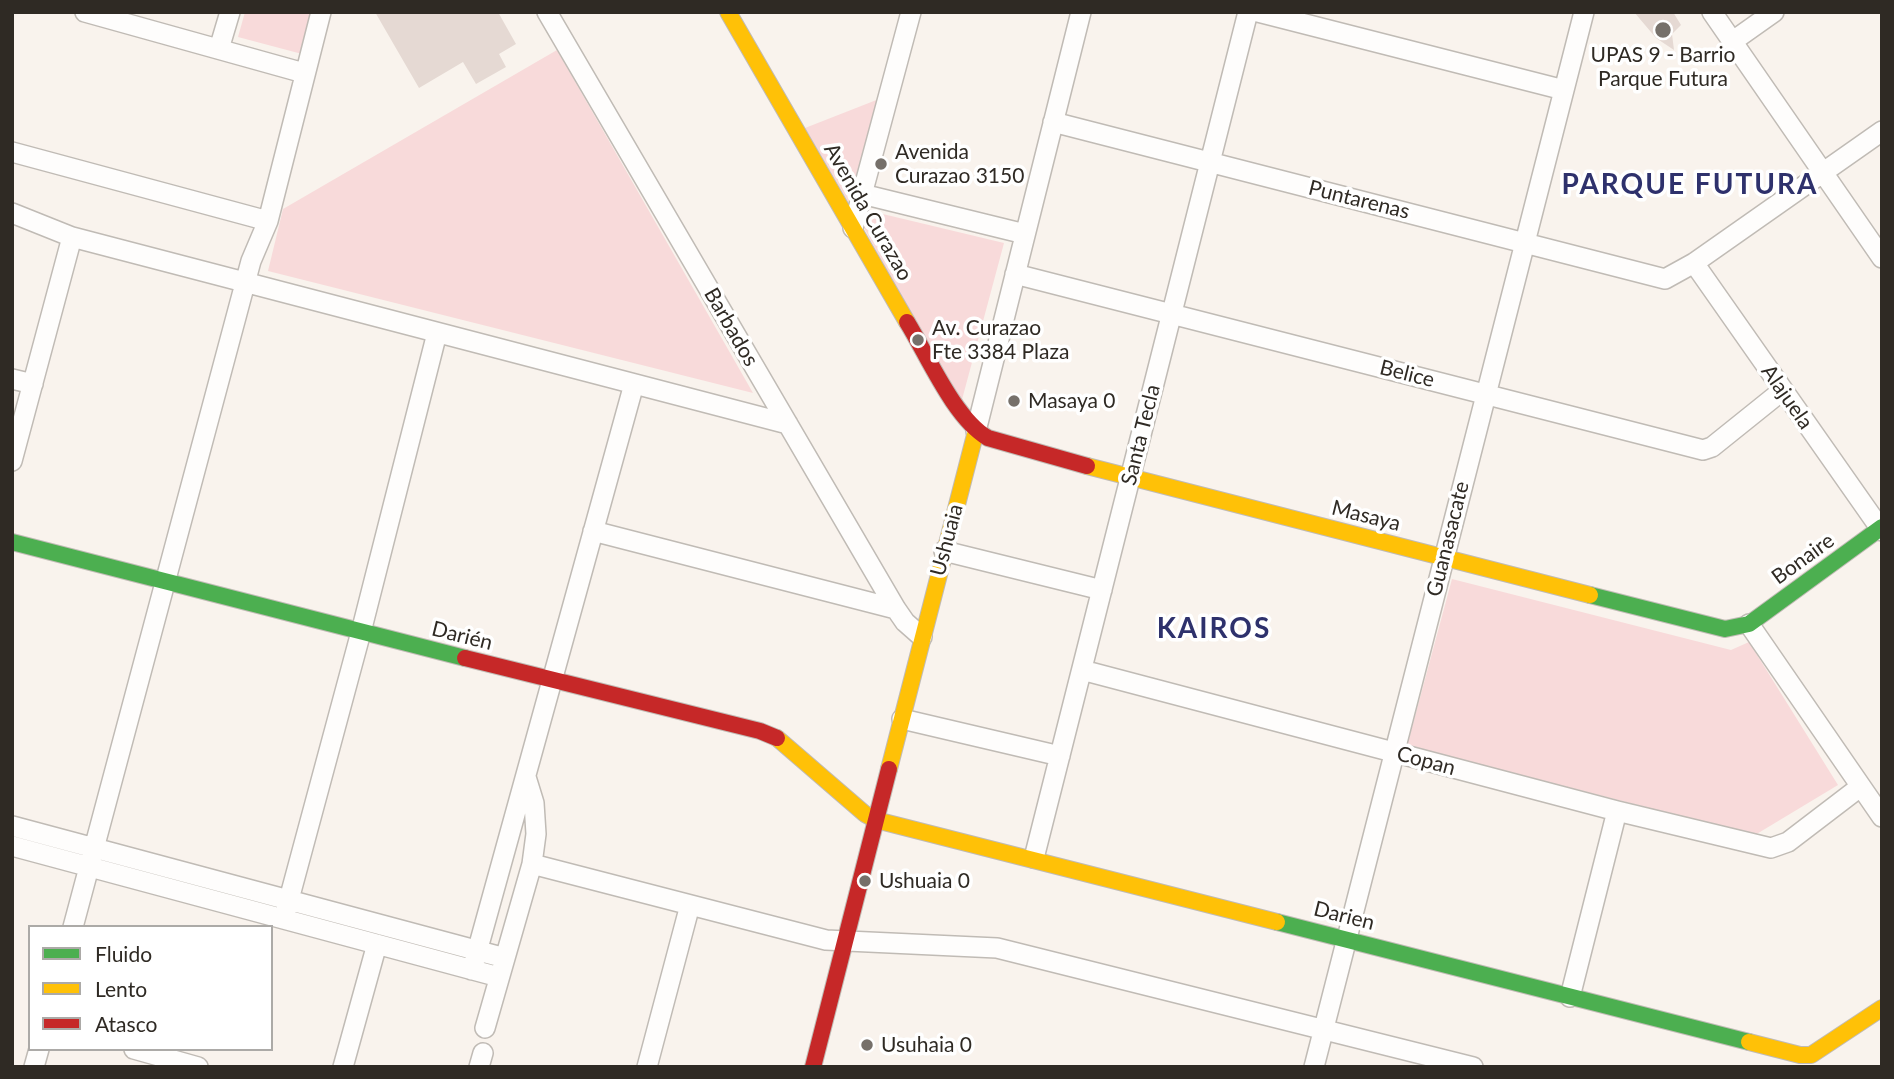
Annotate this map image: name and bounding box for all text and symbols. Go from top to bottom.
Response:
marker: UPAS 9 - Barrio Parque Futura [1653,20,1673,40]
place label: UPAS 9 - Barrio Parque Futura [1591,42,1735,92]
street label: Avenida Curazao [818,139,918,285]
place label: Avenida Curazao 3150 [895,139,1024,189]
marker: Avenida Curazao 3150 [873,156,889,172]
district label: PARQUE FUTURA [1563,168,1817,202]
street label: Puntarenas [1306,175,1412,225]
street label: Barbados [698,283,764,371]
place label: Av. Curazao Fte 3384 Plaza [932,315,1069,365]
marker: Av. Curazao Fte 3384 Plaza [910,332,926,348]
street label: Belice [1377,355,1437,393]
street label: Alajuela [1756,360,1818,434]
street label: Santa Tecla [1116,382,1166,488]
place label: Masaya 0 [1028,388,1116,414]
marker: Masaya 0 [1006,393,1022,409]
street label: Guanasacate [1422,479,1474,599]
street label: Masaya [1329,495,1403,537]
street label: Ushuaia [925,501,969,579]
street label: Bonaire [1767,528,1839,590]
district label: KAIROS [1157,612,1271,646]
street label: Darién [429,616,495,656]
street label: Copan [1394,741,1458,781]
place label: Ushuaia 0 [879,868,970,894]
marker: Ushuaia 0 [857,873,873,889]
street label: Darien [1311,896,1377,936]
legend [28,925,273,1051]
text: Fluido [95,941,152,966]
text: Lento [95,976,147,1001]
text: Atasco [95,1011,157,1036]
place label: Usuhaia 0 [881,1032,972,1058]
marker: Usuhaia 0 [859,1037,875,1053]

